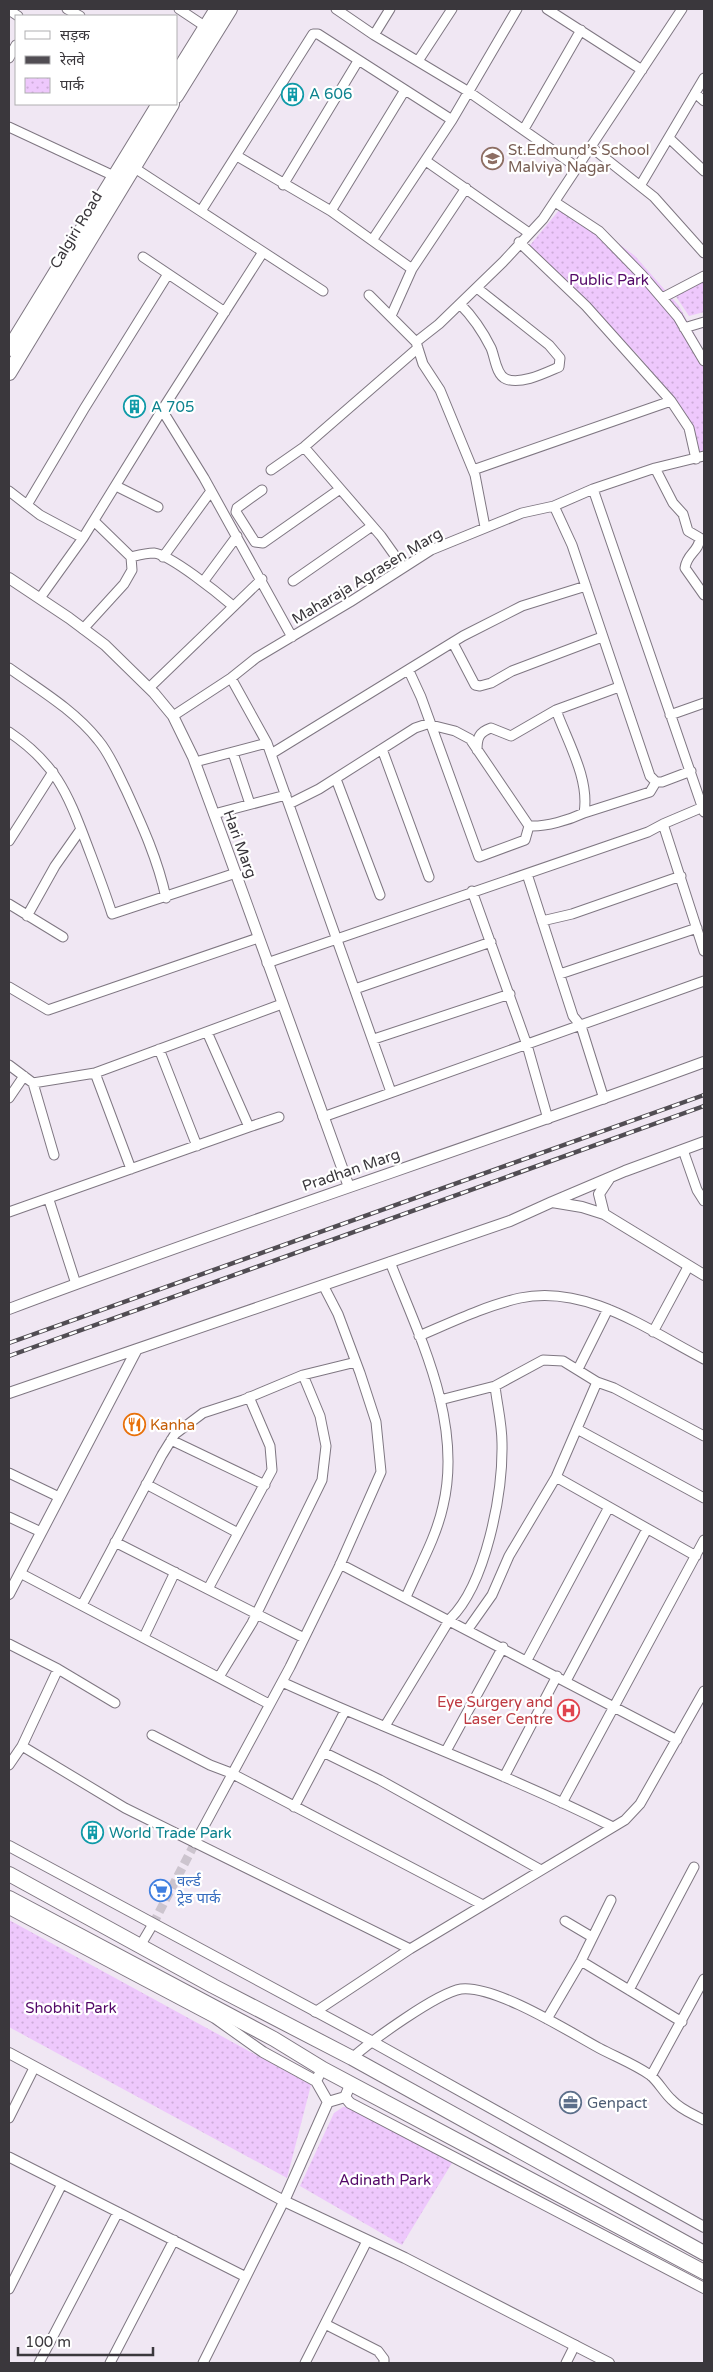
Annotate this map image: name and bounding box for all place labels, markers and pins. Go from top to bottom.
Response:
building icon: A 606 [281,82,305,106]
place label: A 606 [309,85,352,103]
place label: St.Edmund’s School Malviya Nagar [508,141,650,176]
school or university icon: St.Edmund’s School Malviya Nagar [480,147,504,171]
building icon: A 705 [123,395,147,419]
place label: A 705 [151,398,194,416]
restaurant icon: Kanha [122,1413,146,1437]
place label: Kanha [150,1416,195,1434]
place label: Eye Surgery and Laser Centre [437,1693,553,1728]
hospital icon: Eye Surgery and Laser Centre [557,1699,581,1723]
building icon: World Trade Park [81,1821,105,1845]
place label: World Trade Park [109,1824,232,1842]
place label: वर्ल्ड ट्रेड पार्क [177,1872,221,1907]
supermarket icon: वर्ल्ड ट्रेड पार्क [149,1878,173,1902]
office icon: Genpact [559,2091,583,2115]
place label: Genpact [587,2094,648,2112]

